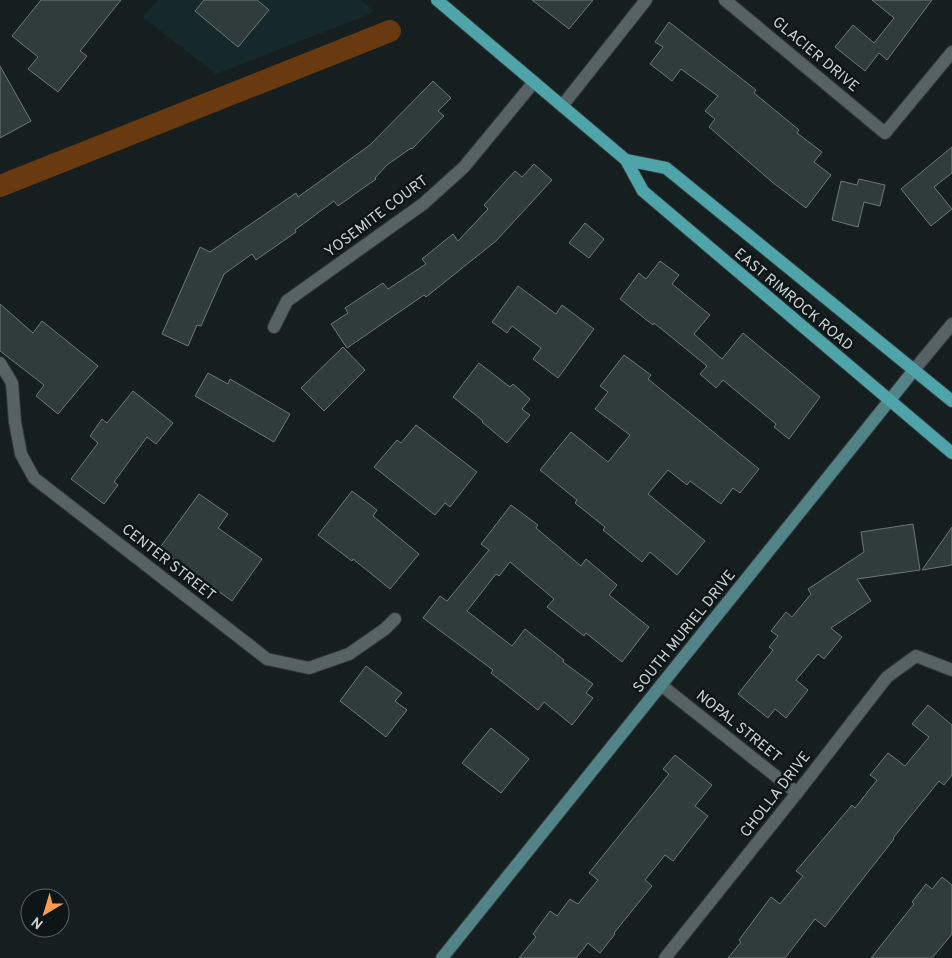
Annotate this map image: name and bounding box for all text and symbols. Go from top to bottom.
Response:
street label: GLACIER DRIVE [768,13,862,97]
street label: YOSEMITE COURT [321,172,432,262]
street label: EAST RIMROCK ROAD [730,245,857,356]
street label: CENTER STREET [117,521,219,606]
street label: SOUTH MURIEL DRIVE [630,567,741,697]
street label: NOPAL STREET [691,687,785,768]
street label: CHOLLA DRIVE [737,748,816,842]
north arrow [20,888,70,938]
text: N [29,912,47,932]

